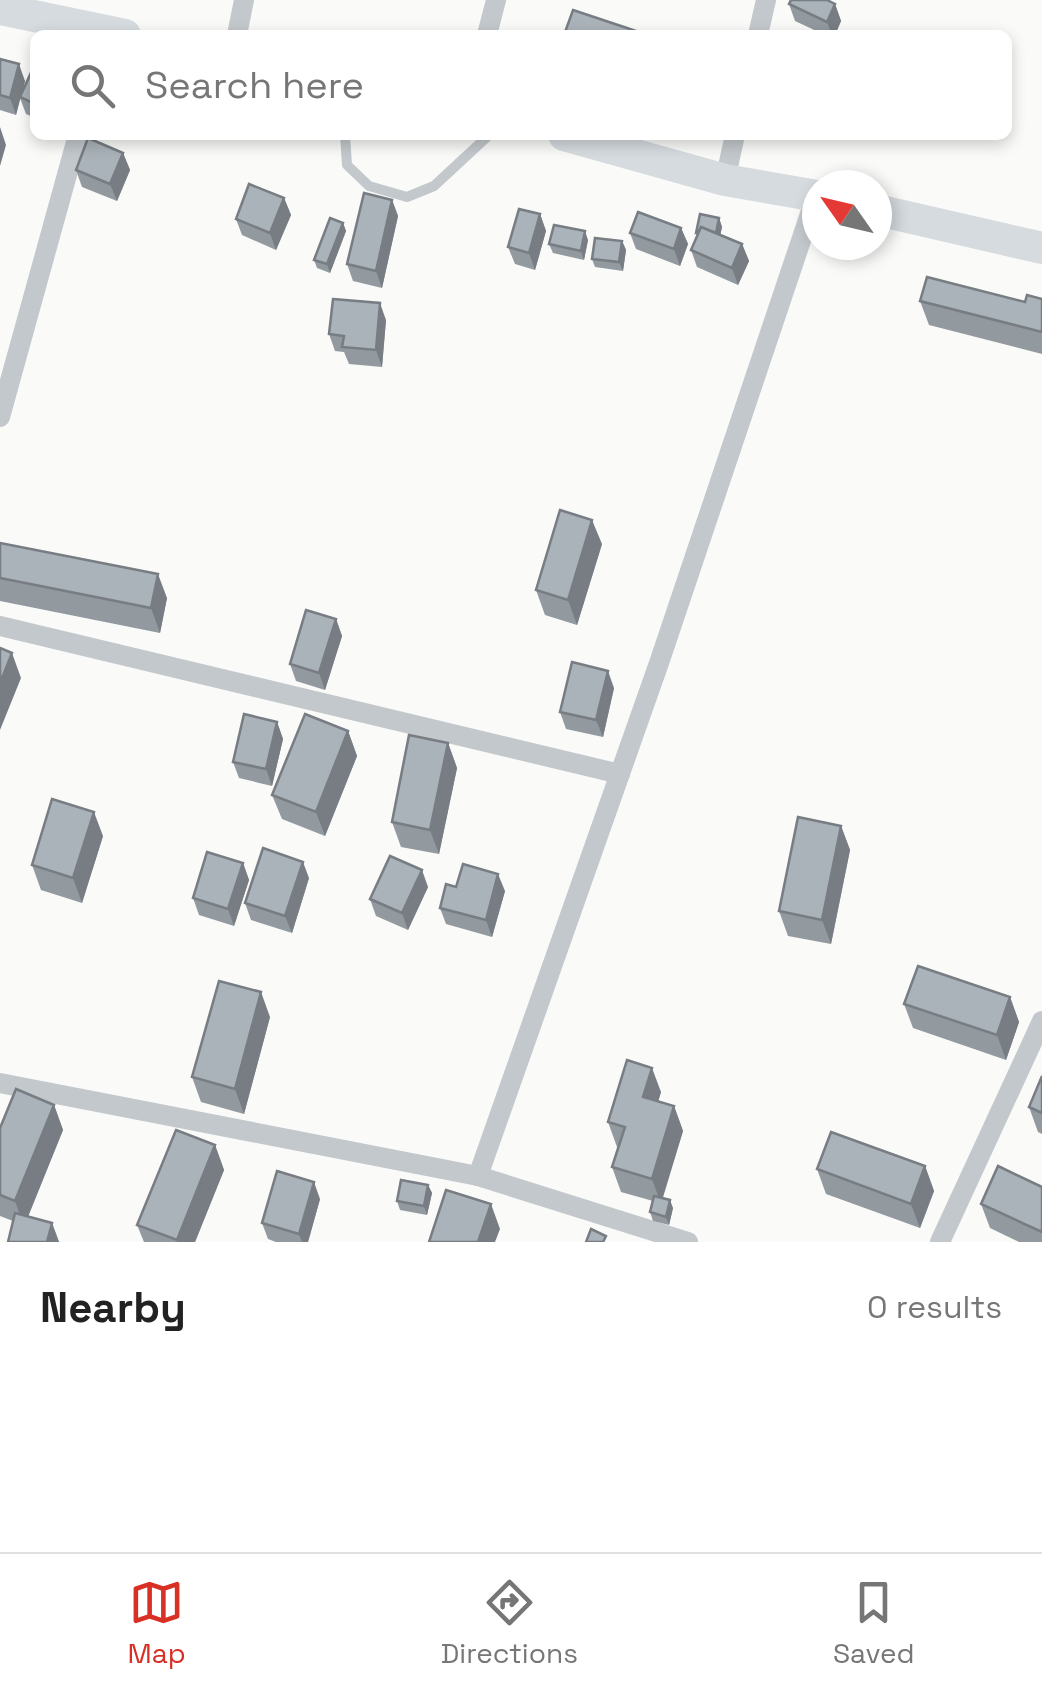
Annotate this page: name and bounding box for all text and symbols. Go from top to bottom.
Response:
search box [30,30,1012,140]
icon: search [65,58,120,113]
text: Search here [145,61,364,109]
north arrow [802,170,892,260]
text: Nearby [40,1281,186,1334]
text: 0 results [867,1287,1002,1327]
tab: Map [127,1575,186,1671]
tab: Directions [441,1575,578,1671]
tab: Saved [833,1575,915,1671]

